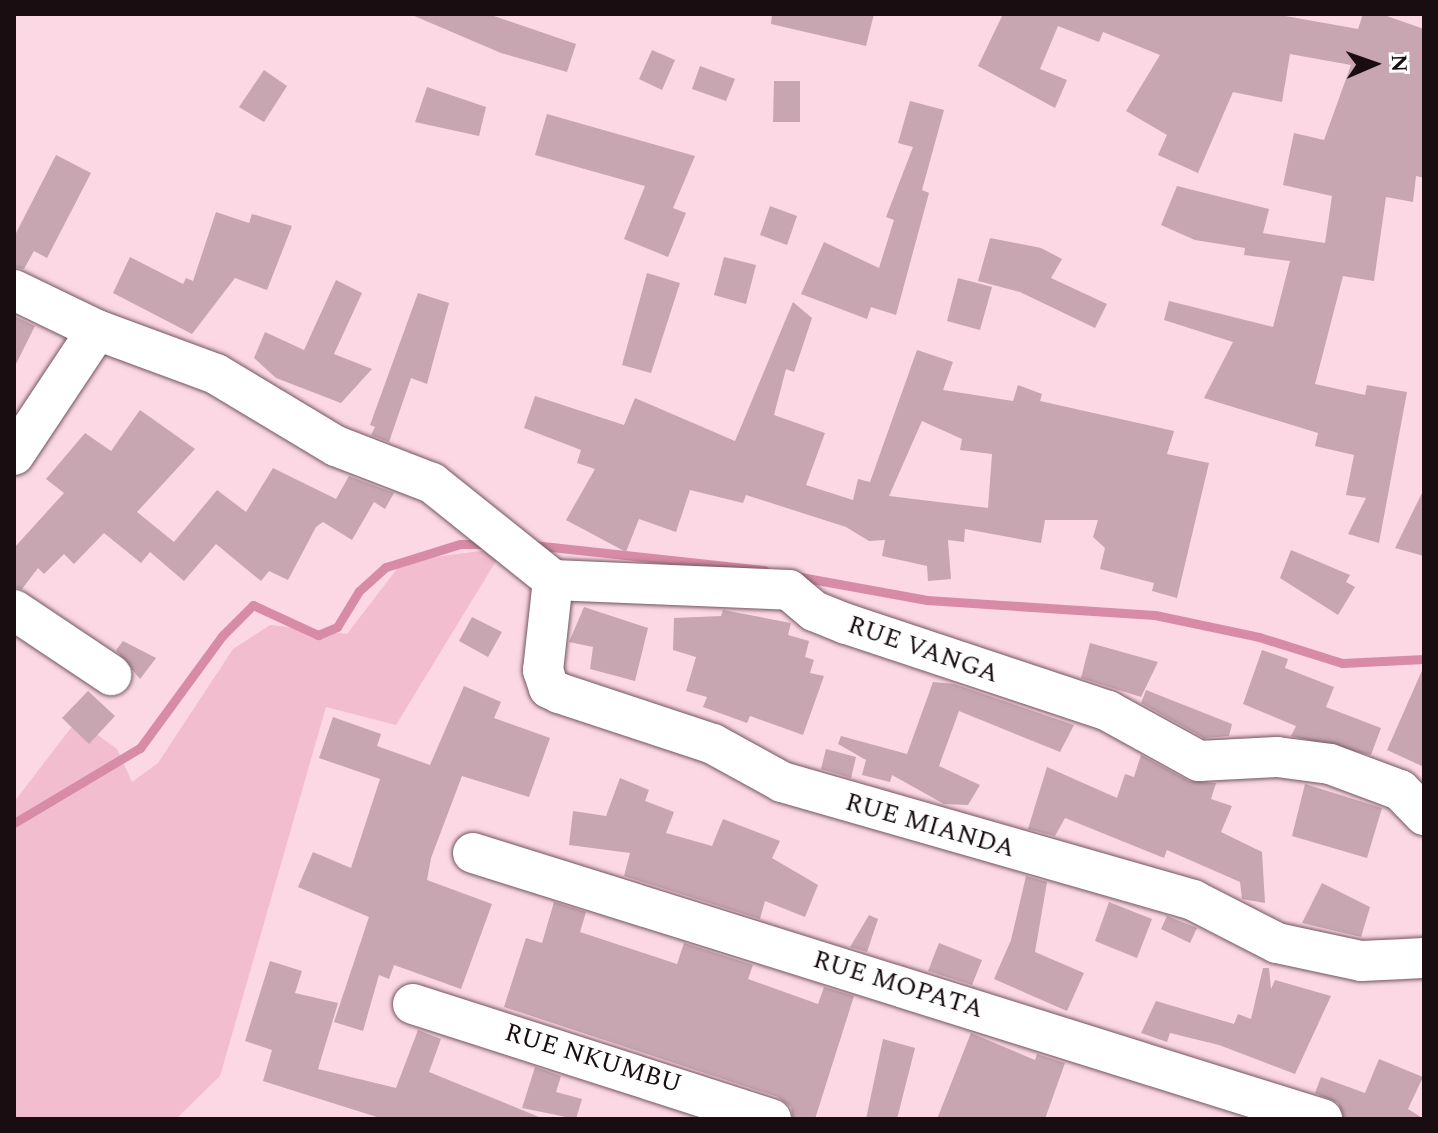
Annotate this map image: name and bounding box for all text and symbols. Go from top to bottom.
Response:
north arrow [1334,24,1414,104]
text: N [1382,54,1415,73]
street label: RUE VANGA [843,610,1003,690]
street label: RUE MIANDA [842,787,1018,865]
street label: RUE MOPATA [809,944,987,1026]
street label: RUE NKUMBU [501,1017,685,1101]

